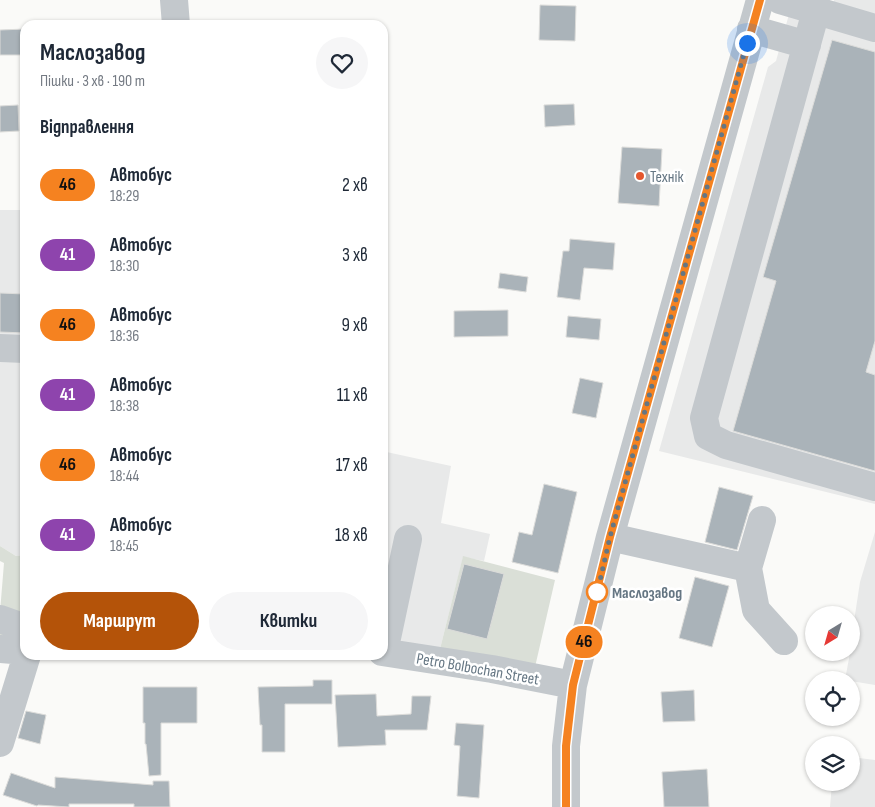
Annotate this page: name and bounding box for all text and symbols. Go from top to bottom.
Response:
your location [735,31,760,56]
button: heart [316,37,368,89]
text: Маслозавод [40,38,145,67]
text: Пішки · 3 хв · 190 m [40,72,145,91]
text: Відправлення [40,116,134,139]
text: Автобус [110,164,172,187]
place label: Технік [650,168,684,187]
marker: Технік [634,170,646,182]
text: 46 [59,174,76,195]
text: 2 хв [342,174,368,197]
text: 18:29 [110,187,139,206]
text: Автобус [110,234,172,257]
text: 41 [60,244,75,265]
text: 3 хв [342,244,368,267]
text: 18:30 [110,257,139,276]
text: Автобус [110,304,172,327]
text: 46 [59,314,76,335]
text: 9 хв [342,314,368,337]
text: 18:36 [110,327,139,346]
text: Автобус [110,374,172,397]
text: 41 [60,384,75,405]
text: 11 хв [337,384,368,407]
text: 18:38 [110,397,139,416]
text: Автобус [110,444,172,467]
text: 46 [59,454,76,475]
text: 17 хв [336,454,368,477]
text: 18:44 [110,467,139,486]
text: Автобус [110,514,172,537]
text: 41 [60,524,75,545]
text: 18 хв [335,524,368,547]
text: 18:45 [110,537,139,556]
marker: Маслозавод [586,581,608,603]
place label: Маслозавод [612,584,682,603]
button: Маршрут [40,592,199,650]
button: Квитки [209,592,368,650]
north arrow [805,606,860,661]
map controls [805,606,860,791]
line badge: 46 [562,626,606,658]
text: 46 [576,631,592,652]
street label: Petro Bolbochan Street [415,649,541,690]
button: locate [805,671,860,726]
button: layers [805,736,860,791]

